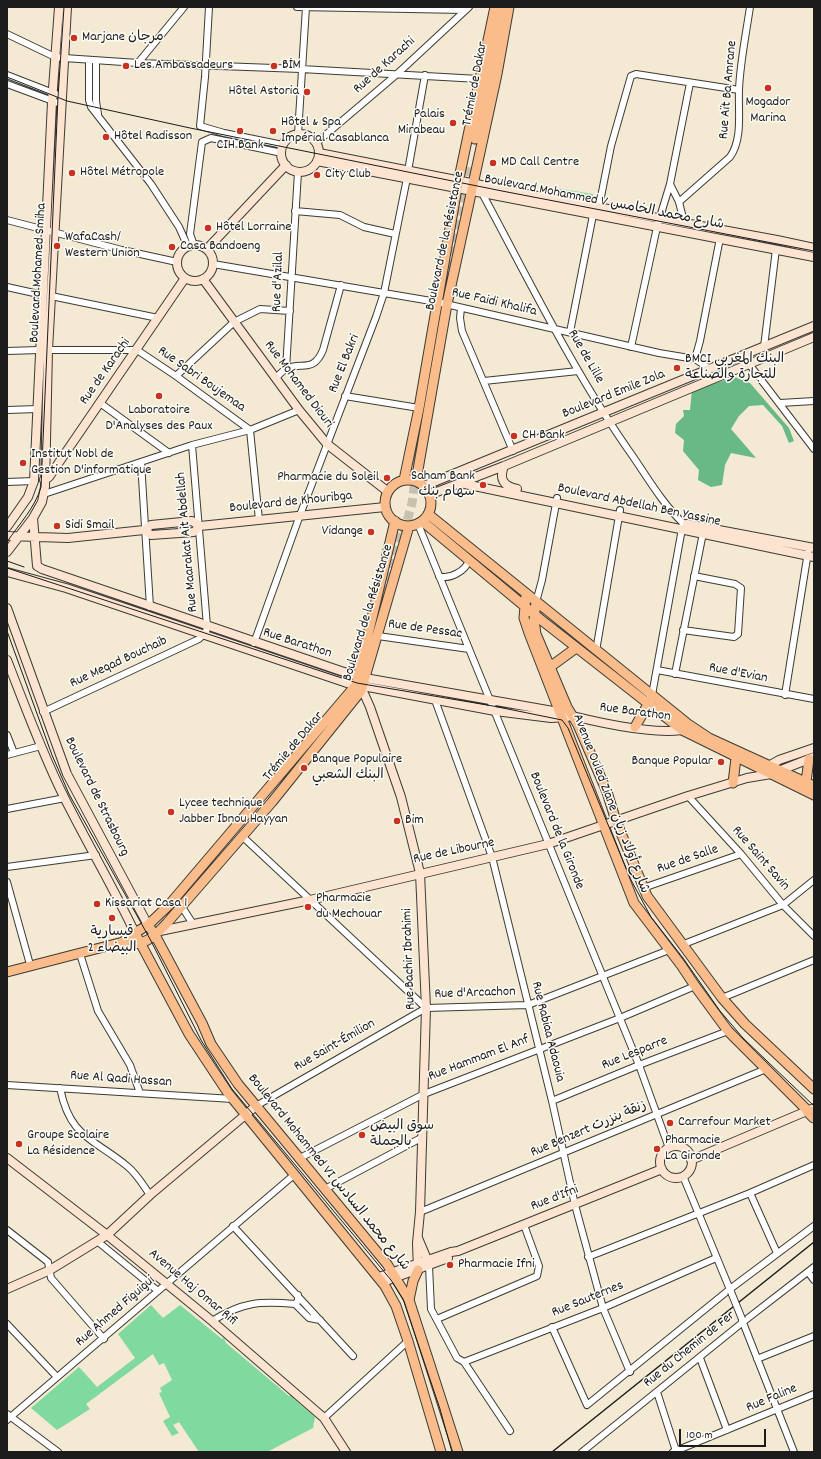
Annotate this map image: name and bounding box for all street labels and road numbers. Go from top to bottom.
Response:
street label: Rue de Karachi [351,34,419,98]
street label: Trémie de Dakar [460,40,492,128]
street label: Rue Aït Ba Amrane [716,40,742,140]
street label: Boulevard de la Résistance [423,170,469,312]
street label: Boulevard Mohammed V شارع محمد الخامس [483,171,725,235]
street label: Boulevard Mohamed Smiha [27,203,51,343]
street label: Rue d'Azilal [270,252,288,312]
street label: Rue Faidi Khalifa [450,285,538,321]
street label: Rue de Lille [563,327,607,387]
street label: Rue El Bakri [326,332,364,396]
street label: Rue de Karachi [77,335,135,409]
street label: Rue Mohamed Diouri [260,338,336,432]
street label: Rue Sabri Boujemaa [154,343,248,417]
street label: Boulevard Emile Zola [560,367,668,423]
street label: Rue Maarakat Ait Abdellah [174,471,202,613]
street label: Boulevard Abdellah Ben Yassine [556,481,722,531]
street label: Boulevard de Khouribga [229,488,353,518]
street label: Boulevard de la Résistance [340,543,398,683]
street label: Rue de Pessac [387,616,463,644]
street label: Rue Barathon [260,625,334,663]
street label: Rue Meqad Bouchaib [68,633,170,693]
street label: Rue d'Evian [707,660,769,688]
street label: Rue Barathon [598,700,672,726]
street label: Trémie de Dakar [260,709,328,785]
street label: Avenue Ouled Ziane شارع أولاد زيان [568,712,652,896]
street label: Boulevard de Strasbourg [60,735,132,859]
street label: Boulevard de la Gironde [525,770,587,892]
street label: Rue Saint Savin [727,823,793,895]
street label: Rue de Libourne [412,835,496,869]
street label: Rue de Salle [655,842,721,878]
street label: Rue Bachir Ibrahimi [400,908,420,1010]
street label: Rue Rabiaa Adaouia [526,980,568,1084]
street label: Rue d'Arcachon [434,984,516,1004]
street label: Rue Saint-Émilion [291,1016,379,1076]
street label: Rue Hammam El Anf [426,1032,532,1086]
street label: Rue Lesparre [600,1033,670,1075]
street label: Rue Al Qadi Hassan [70,1068,172,1092]
street label: Boulevard Mohammed VI شارع محمد السادس [243,1071,413,1275]
street label: Rue Benzert زنقة بنزرت [528,1098,650,1162]
street label: Rue d'Ifni [529,1182,581,1216]
street label: Avenue Haj Omar Rifi [144,1246,240,1330]
street label: Rue Ahmed Figuigui [73,1273,159,1351]
street label: Rue Sauternes [550,1278,626,1322]
street label: Rue du Chemin de Fer [641,1308,739,1392]
street label: Rue Faline [744,1381,800,1417]

